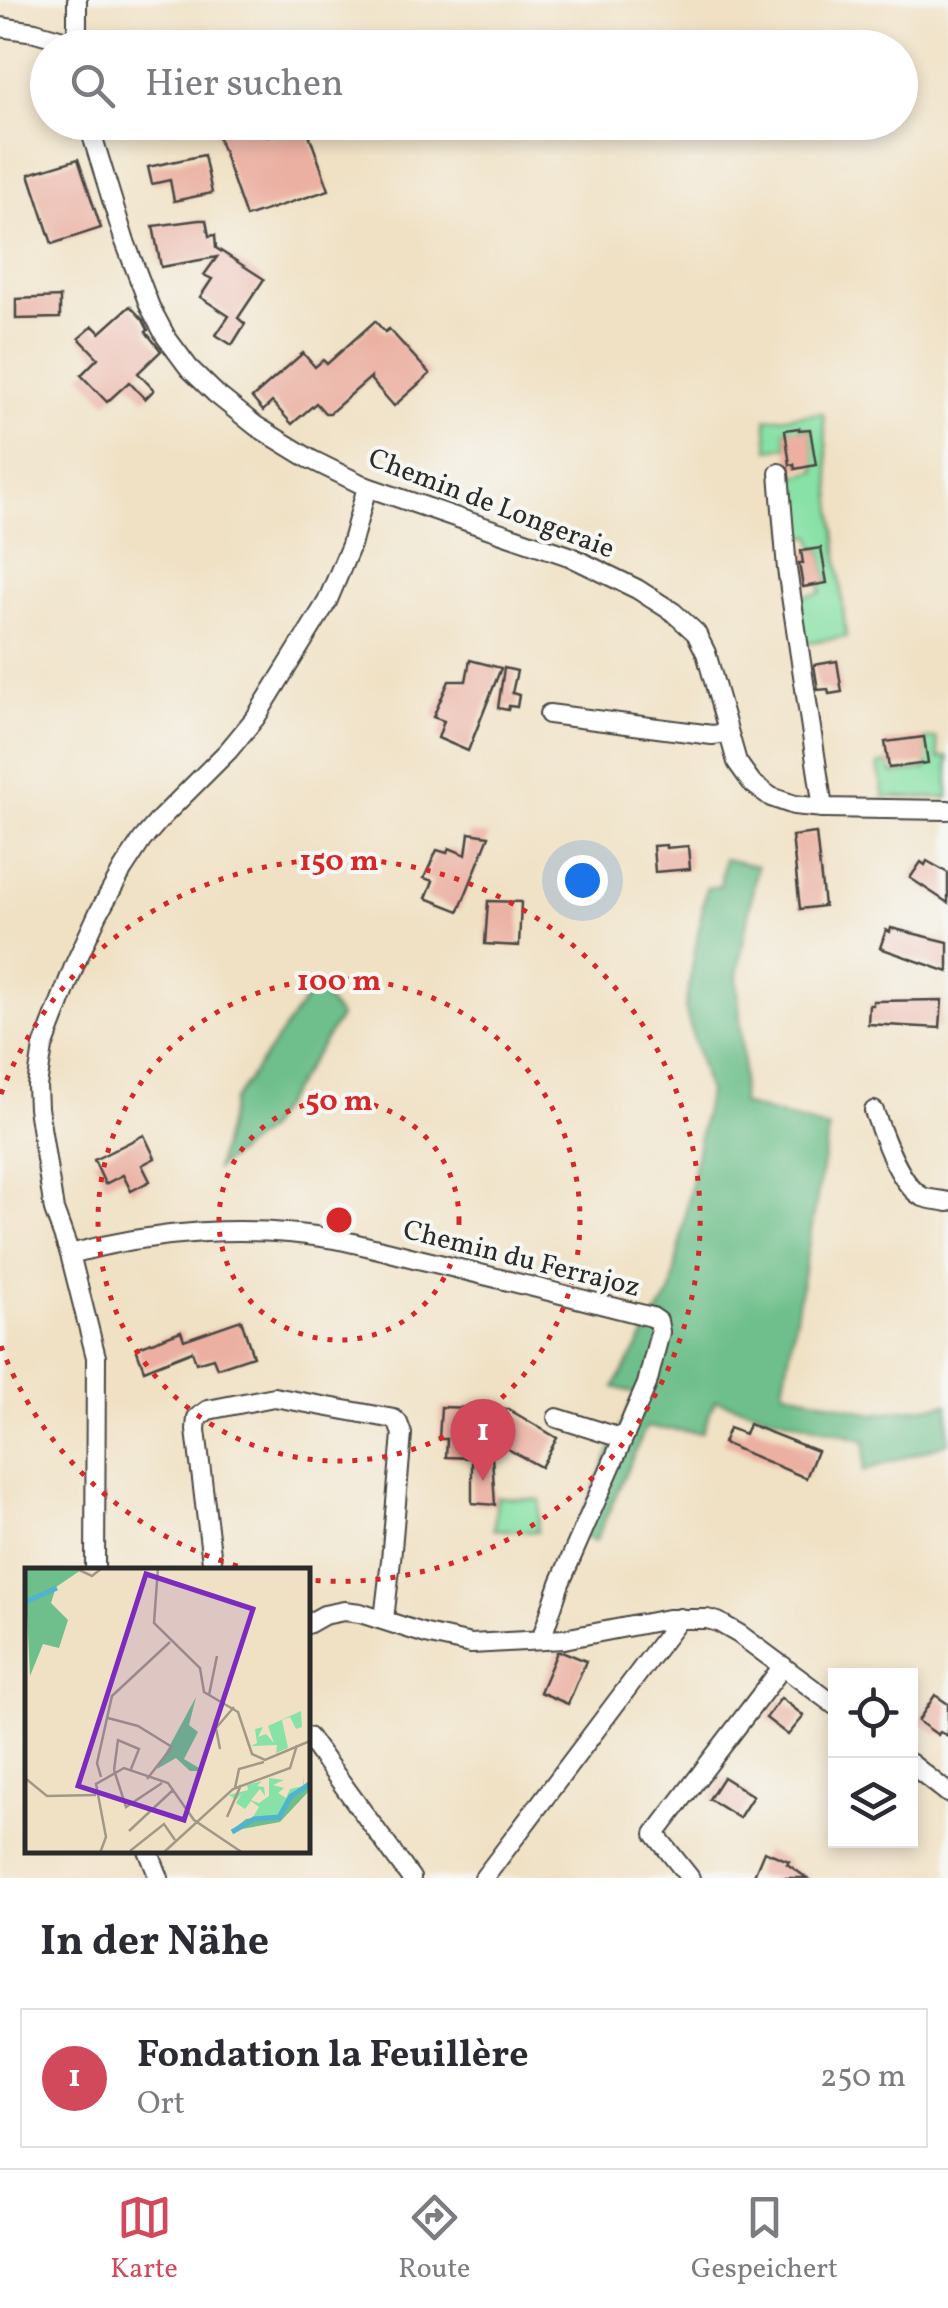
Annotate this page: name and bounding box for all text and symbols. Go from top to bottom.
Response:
search box [30,30,918,140]
icon: search [65,58,120,113]
text: Hier suchen [145,59,344,112]
street label: Chemin de Longeraie [362,439,620,569]
text: 150 m [299,841,379,883]
your location [557,855,608,906]
text: 100 m [297,961,381,1003]
text: 50 m [305,1081,373,1123]
centre of rings [321,1202,357,1238]
street label: Chemin du Ferrajoz [399,1211,644,1308]
pin: 1 [450,1398,516,1481]
inset map [25,1568,310,1853]
map controls [828,1668,918,1848]
button: locate [828,1668,918,1758]
button: layers [828,1758,918,1848]
text: In der Nähe [40,1914,269,1973]
text: Fondation la Feuillère [137,2030,529,2083]
text: 1 [68,2056,81,2100]
text: 250 m [820,2056,906,2100]
text: Ort [137,2083,185,2127]
tab: Karte [110,2190,178,2289]
tab: Route [398,2190,470,2289]
tab: Gespeichert [691,2190,838,2289]

